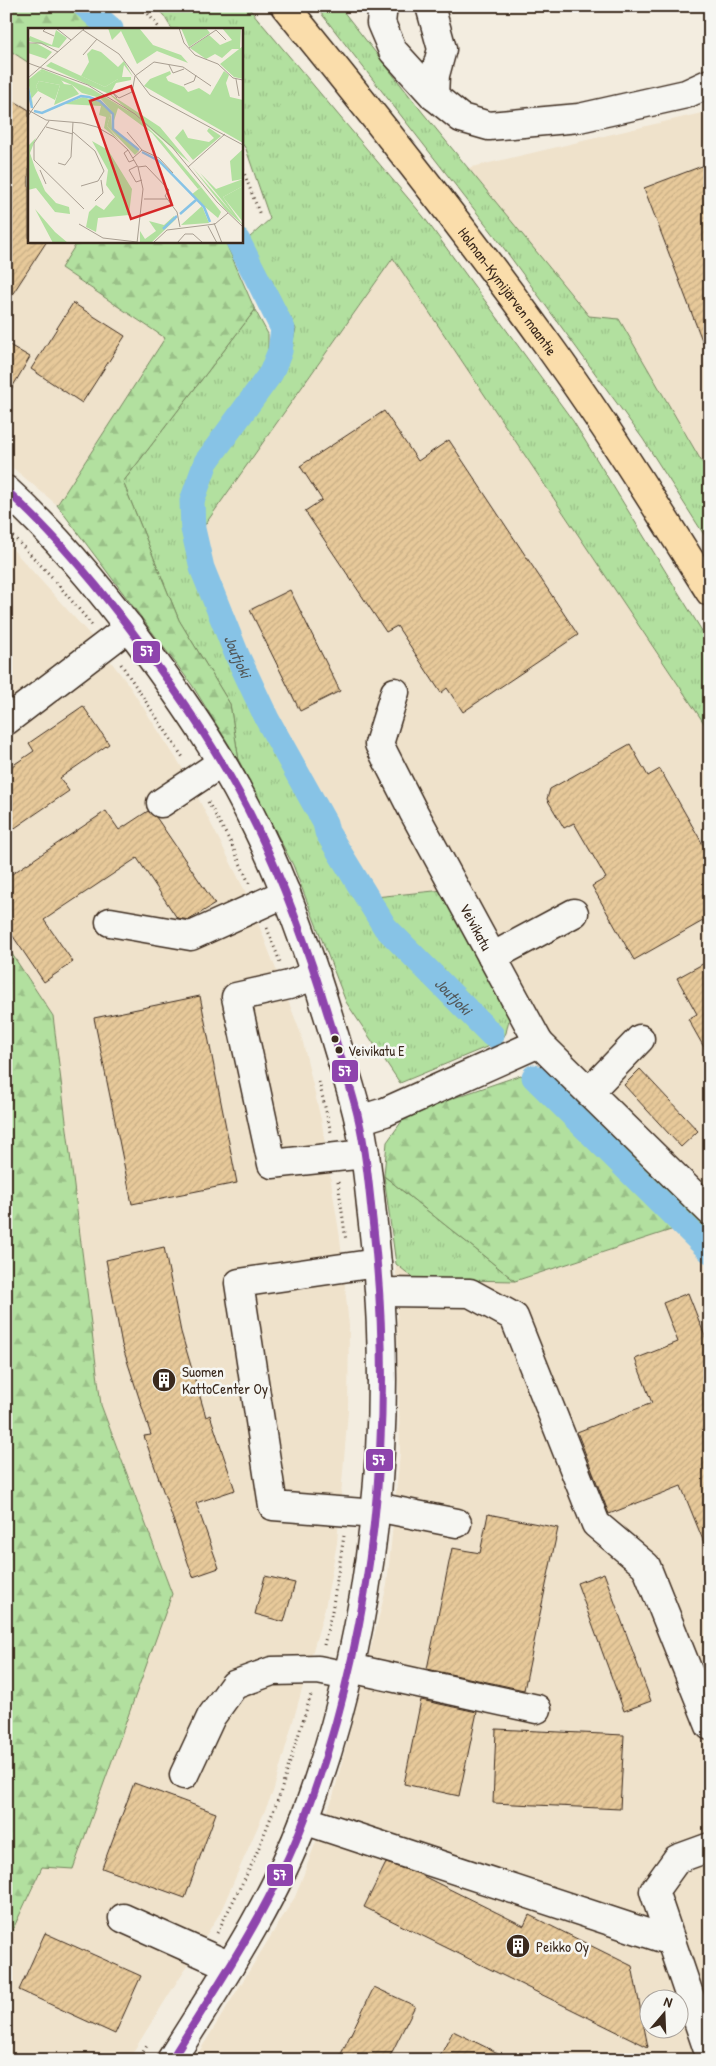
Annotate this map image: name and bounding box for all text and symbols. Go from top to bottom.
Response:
inset map [28,28,242,242]
street label: Holman–Kymijärven maantie [454,223,563,359]
water label: Joutjoki [219,632,258,683]
line badge: 57 [132,640,161,664]
text: 57 [141,641,153,660]
street label: Veivikatu [455,900,497,954]
water label: Joutjoki [430,973,478,1021]
unlabelled marker [330,1034,340,1044]
place label: Veivikatu E [348,1041,404,1060]
marker: Veivikatu E [334,1045,344,1055]
line badge: 57 [331,1059,359,1083]
text: 57 [339,1061,351,1080]
place label: Suomen KattoCenter Oy [182,1361,268,1399]
building icon: Suomen KattoCenter Oy [151,1367,177,1393]
line badge: 57 [365,1448,394,1472]
text: 57 [373,1450,385,1469]
line badge: 57 [266,1863,294,1887]
text: 57 [274,1865,286,1884]
building icon: Peikko Oy [505,1933,531,1959]
place label: Peikko Oy [536,1936,589,1957]
north arrow [638,1988,688,2038]
text: N [662,1991,676,2012]

